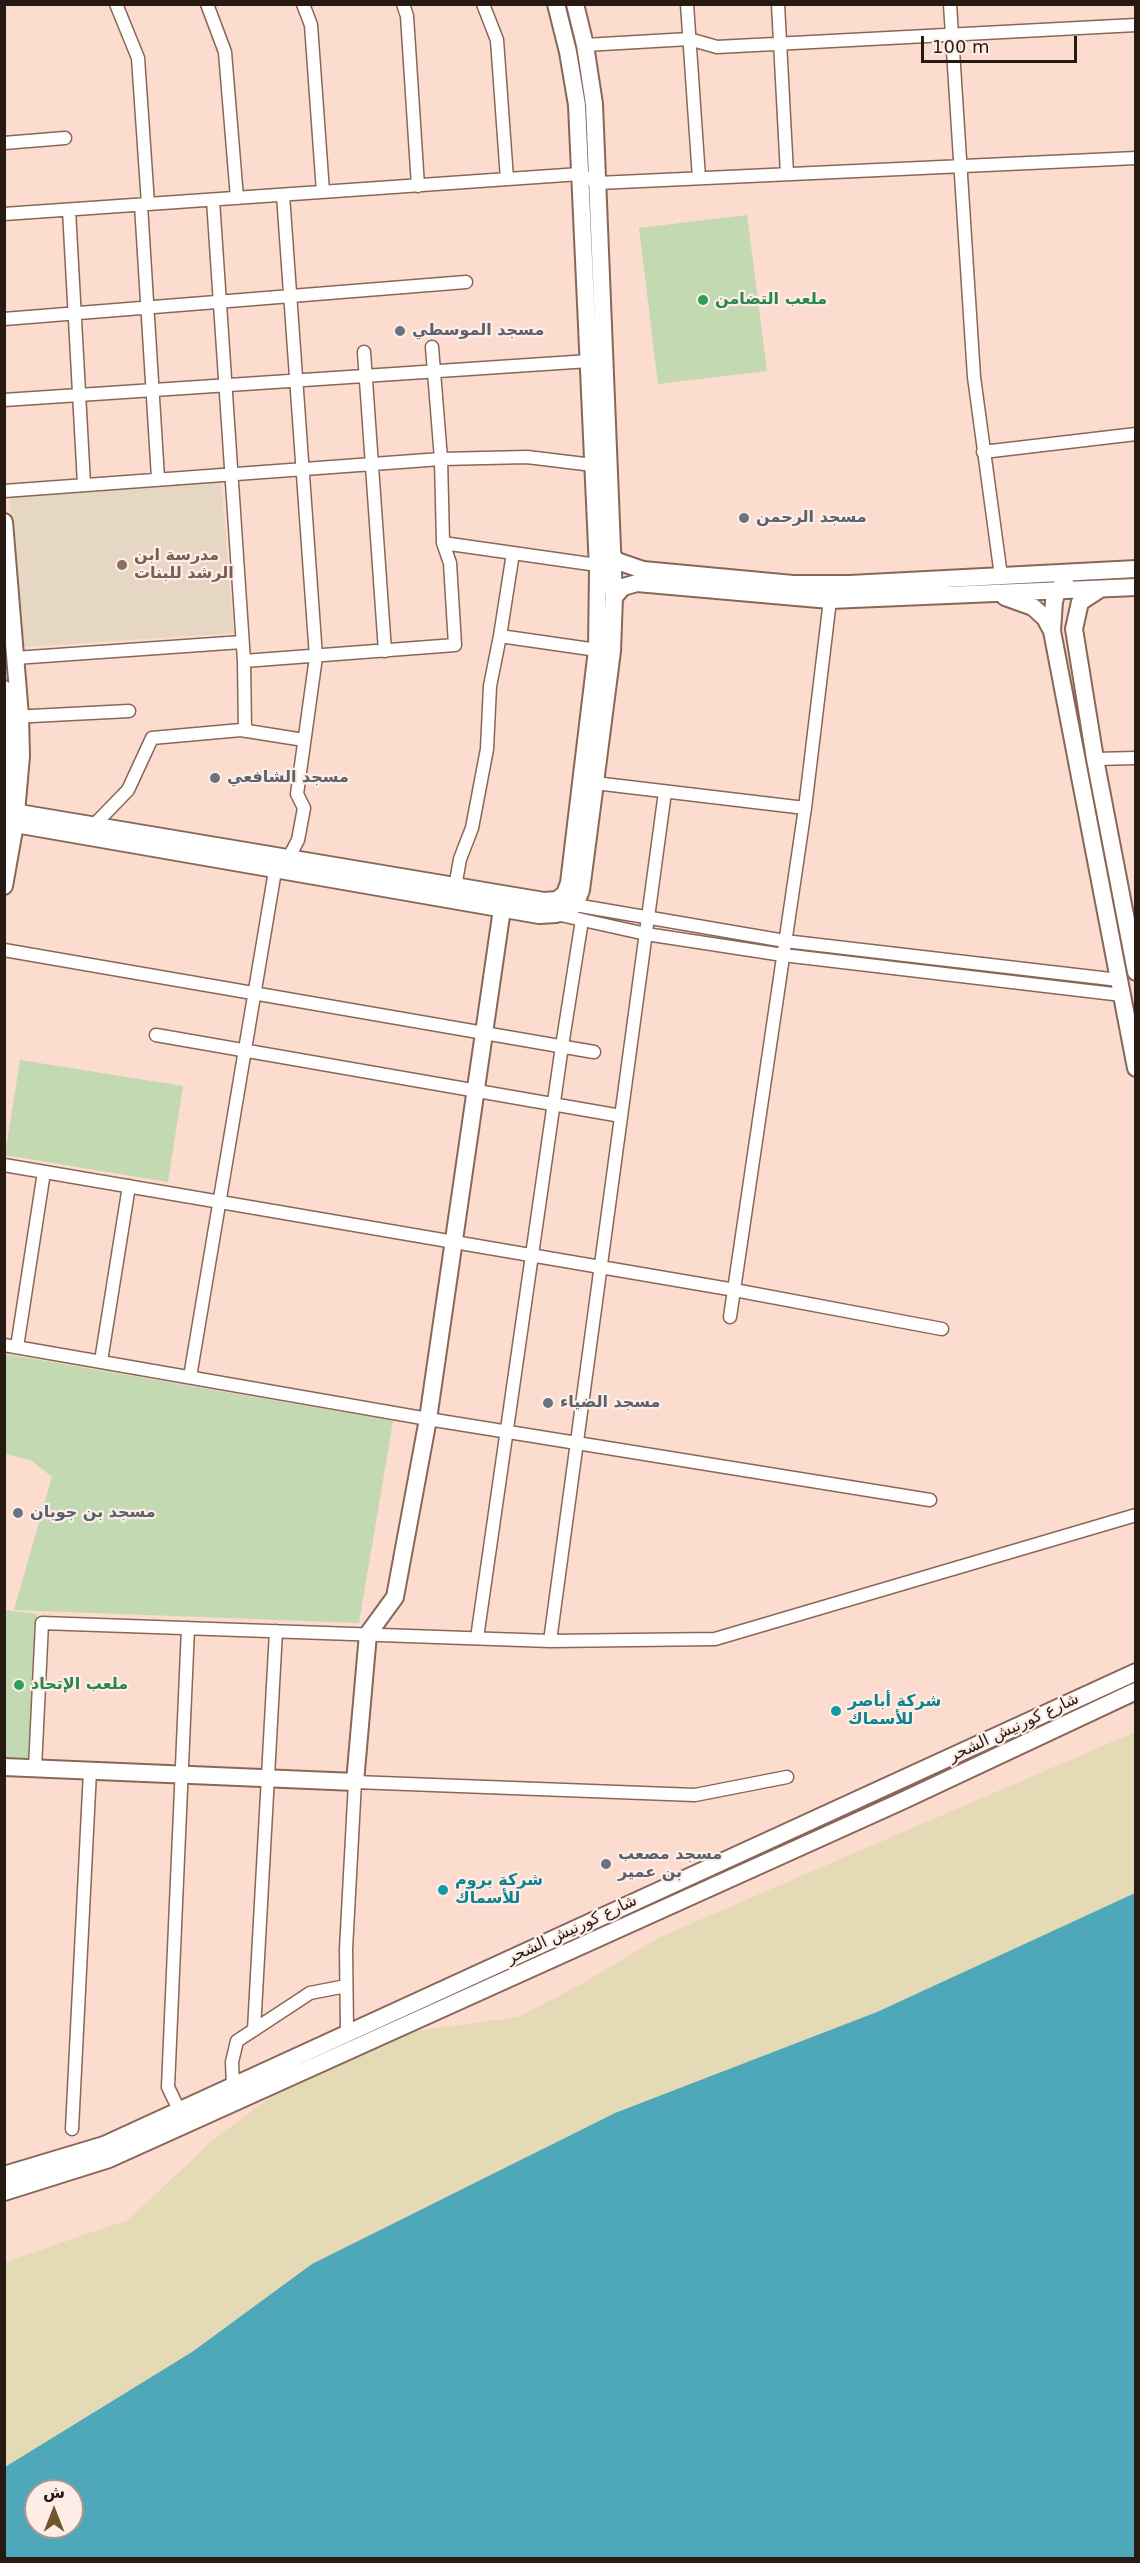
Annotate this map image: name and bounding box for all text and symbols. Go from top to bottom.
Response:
scale bar [924,24,1080,62]
text: 100 m [932,36,990,57]
place label: ملعب التضامن [715,290,827,310]
marker: ملعب التضامن [696,293,710,307]
place label: مسجد الموسطي [412,321,544,341]
marker: مسجد الموسطي [393,324,407,338]
place label: مسجد الرحمن [756,508,867,528]
marker: مسجد الرحمن [737,511,751,525]
place label: مدرسة ابن الرشد للبنات [134,546,234,584]
marker: مدرسة ابن الرشد للبنات [115,558,129,572]
place label: مسجد الشافعي [227,768,349,788]
marker: مسجد الشافعي [208,771,222,785]
place label: مسجد الضياء [560,1393,661,1413]
marker: مسجد الضياء [541,1396,555,1410]
place label: مسجد بن جوبان [30,1503,156,1523]
marker: مسجد بن جوبان [11,1506,25,1520]
place label: ملعب الإتحاد [31,1675,128,1695]
marker: ملعب الإتحاد [12,1678,26,1692]
street label: شارع كورنيش الشحر [946,1689,1082,1767]
place label: شركة أباصر للأسماك [848,1692,941,1730]
marker: شركة أباصر للأسماك [829,1704,843,1718]
place label: مسجد مصعب بن عمير [618,1845,722,1883]
marker: مسجد مصعب بن عمير [599,1857,613,1871]
place label: شركة بروم للأسماك [455,1871,543,1909]
marker: شركة بروم للأسماك [436,1883,450,1897]
street label: شارع كورنيش الشحر [504,1891,640,1969]
north arrow [24,2479,84,2539]
text: ش [43,2483,65,2502]

